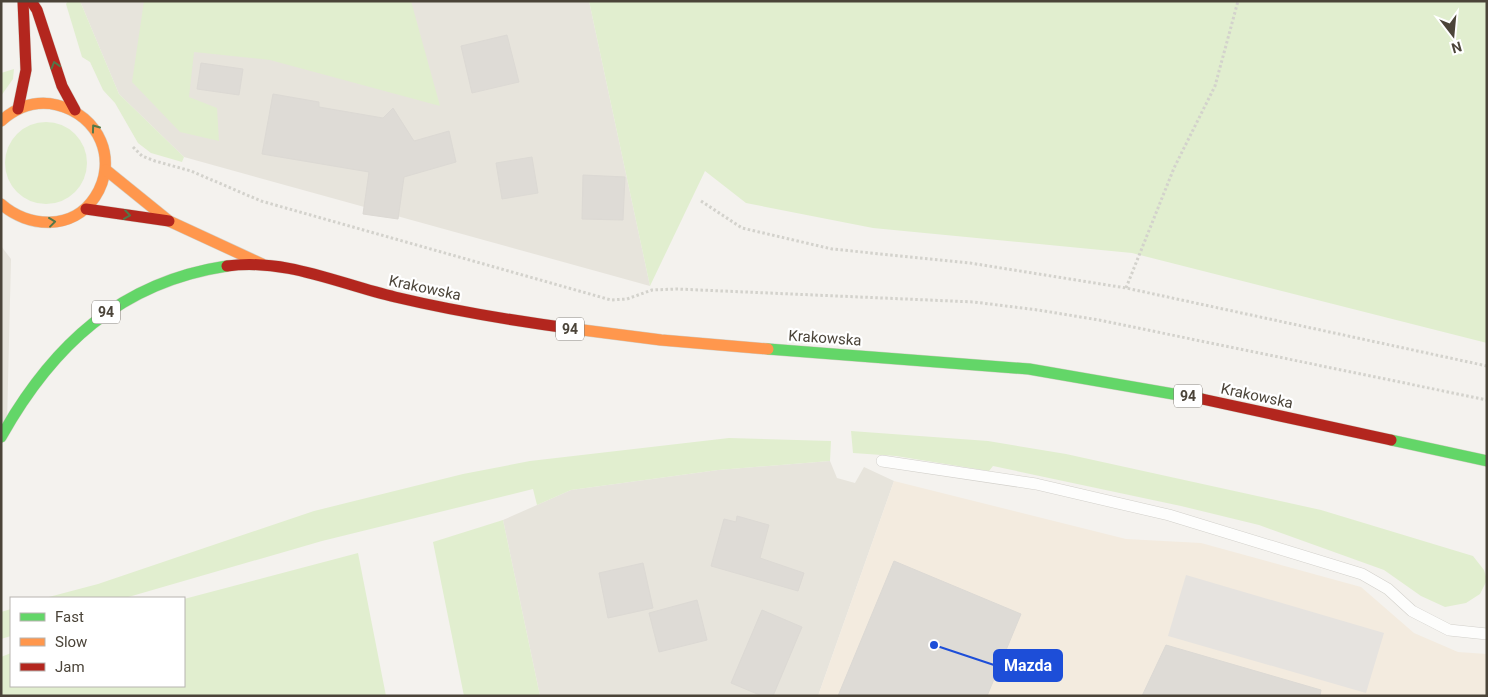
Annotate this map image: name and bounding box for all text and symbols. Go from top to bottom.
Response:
north arrow [1428,10,1478,60]
text: N [1450,38,1464,57]
one-way arrow [51,62,61,70]
one-way arrow [92,125,100,134]
one-way arrow [123,209,132,219]
one-way arrow [48,217,56,228]
street label: Krakowska [387,272,463,304]
road number: 94 [92,300,120,324]
road number: 94 [556,318,584,340]
street label: Krakowska [788,326,862,350]
street label: Krakowska [1219,380,1295,412]
road number: 94 [1174,384,1202,408]
legend [10,597,185,687]
text: Fast [55,608,84,626]
text: Slow [55,633,87,651]
callout: Mazda [994,650,1062,681]
text: Mazda [1004,656,1053,675]
text: Jam [55,658,85,676]

